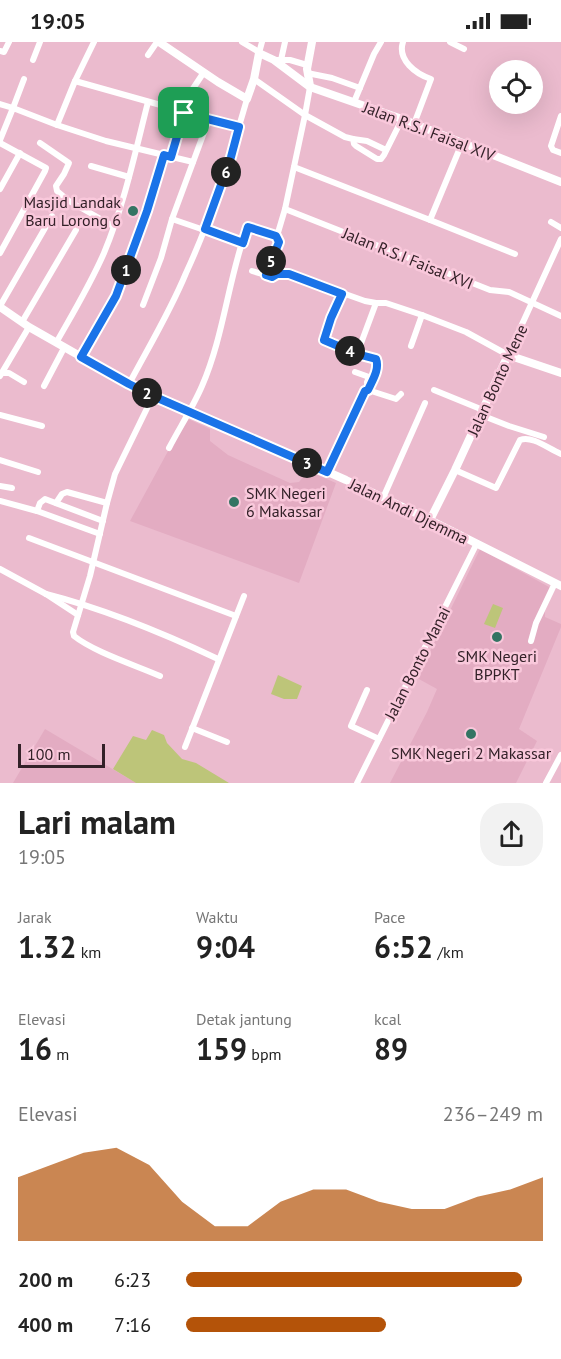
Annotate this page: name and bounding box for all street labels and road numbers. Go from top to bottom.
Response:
street label: Jalan R.S.I Faisal XIV [359,96,498,166]
street label: Jalan R.S.I Faisal XVI [339,222,476,293]
street label: Jalan Bonto Mene [462,321,532,440]
street label: Jalan Andi Djemma [345,473,472,548]
street label: Jalan Bonto Manai [379,603,454,724]

